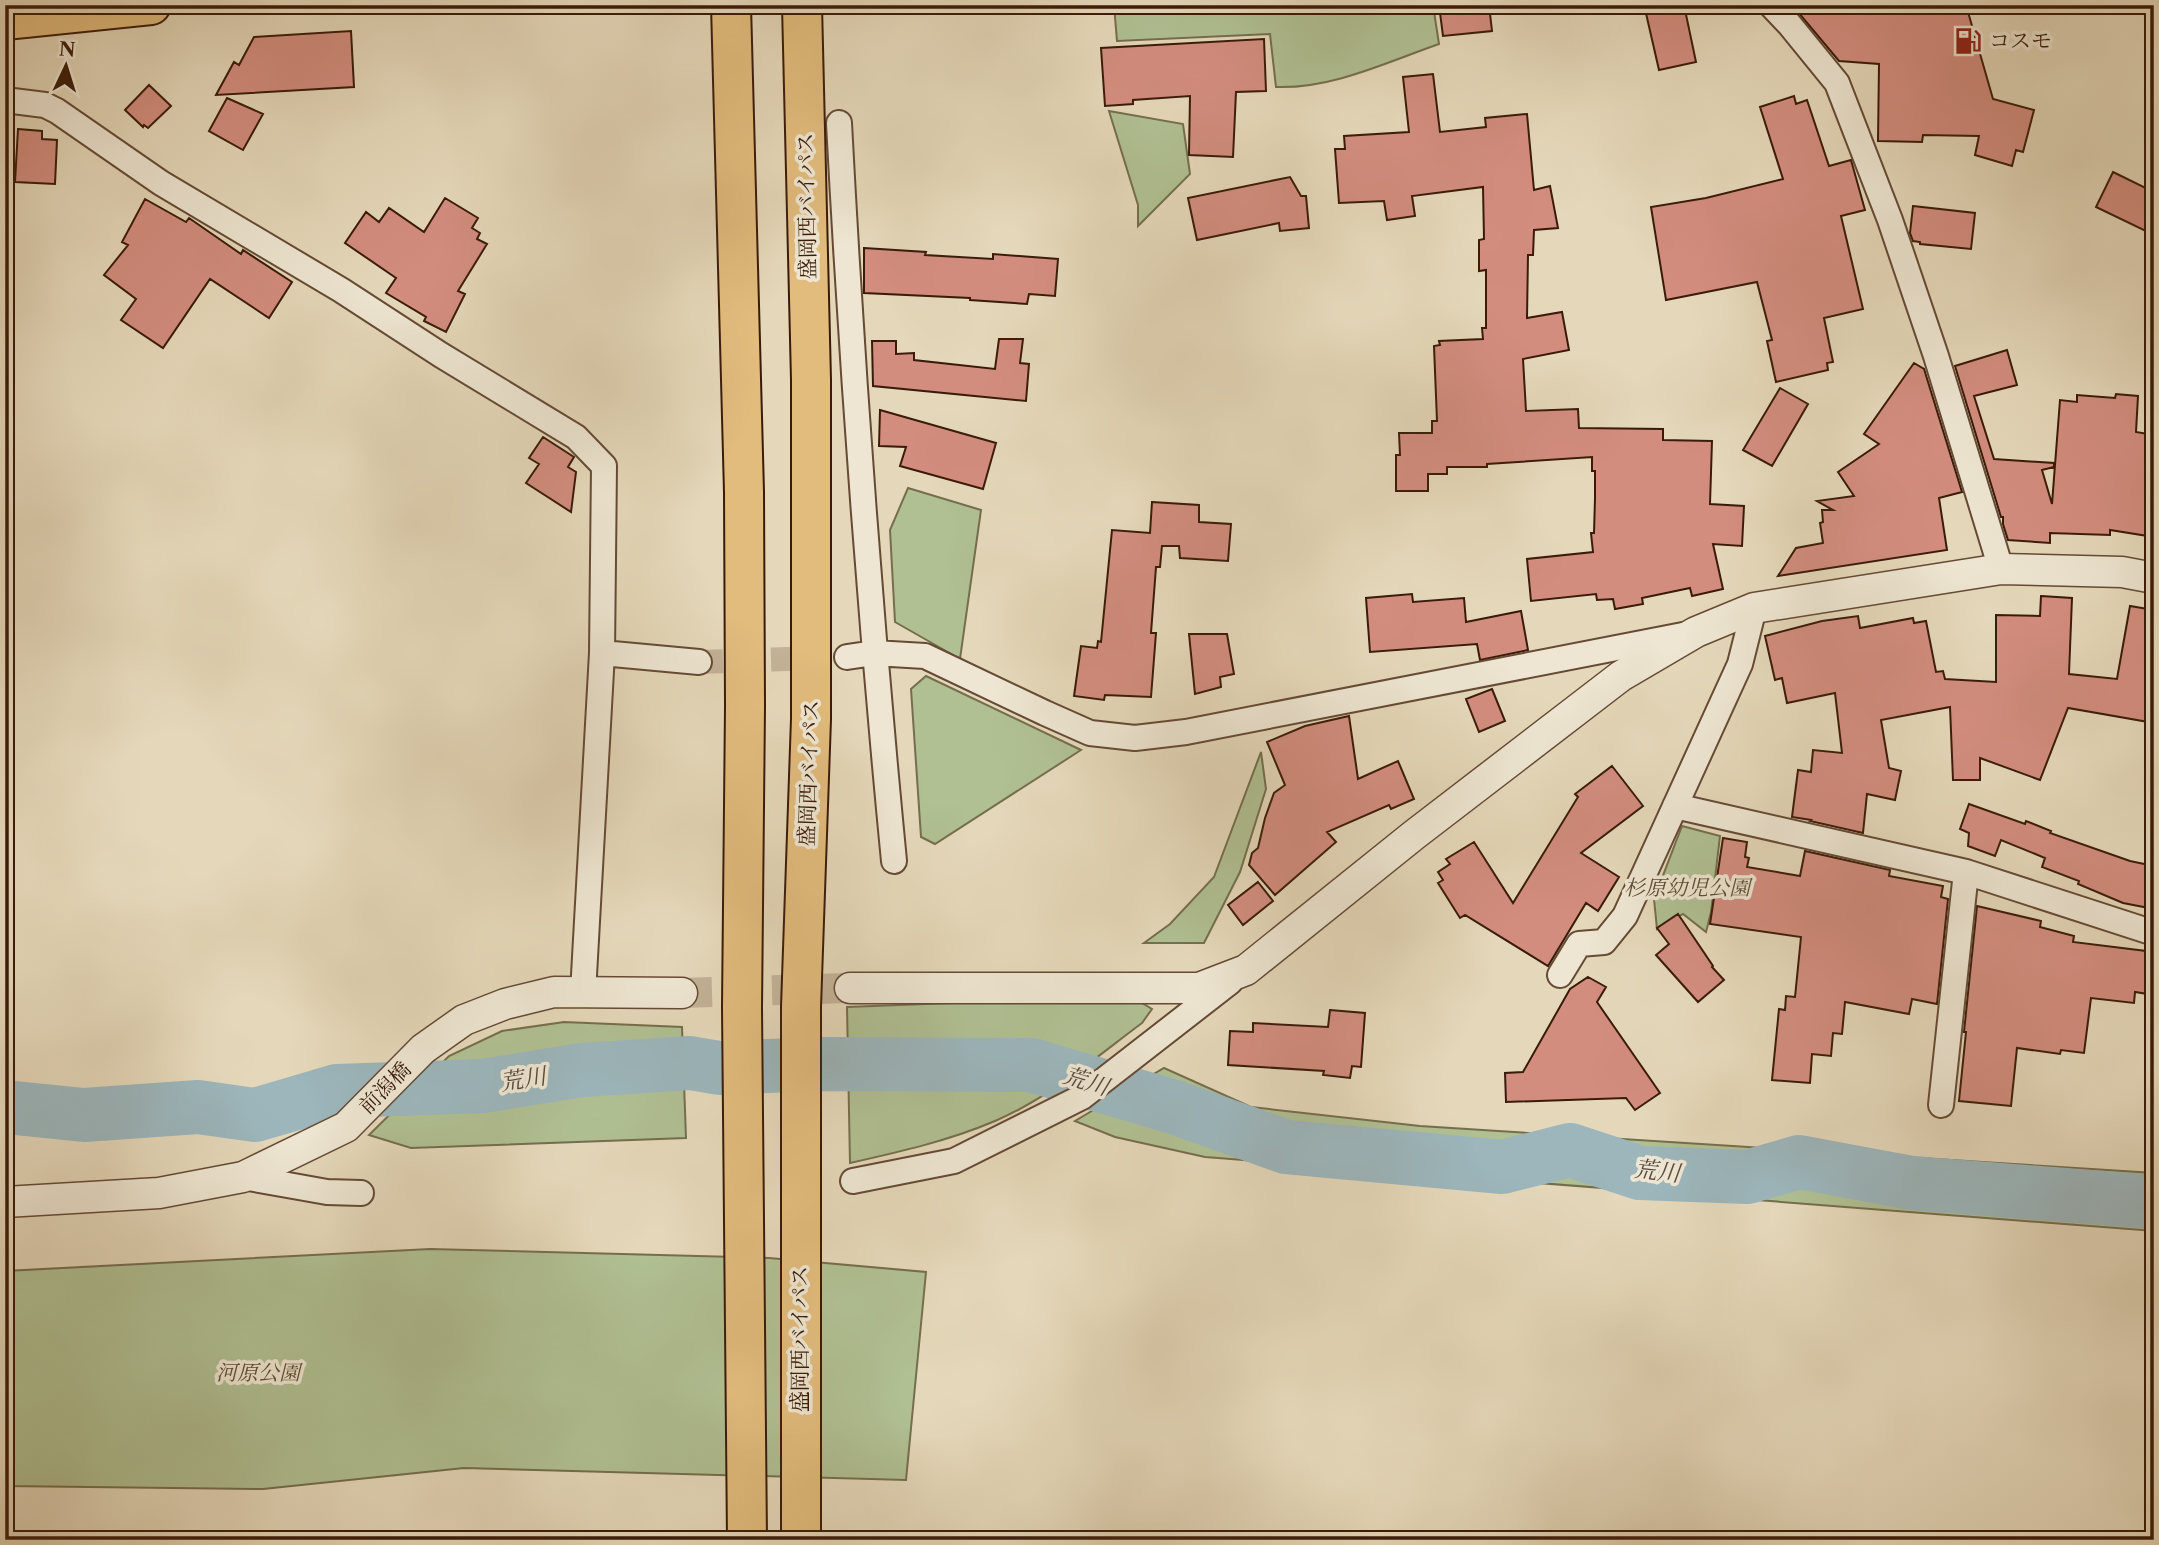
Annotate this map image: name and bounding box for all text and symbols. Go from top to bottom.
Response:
fuel station icon: コスモ [1953,26,1983,56]
place label: コスモ [1989,28,2052,53]
north arrow [32,32,102,102]
text: N [58,37,76,62]
street label: 盛岡西バイパス [793,133,820,280]
street label: 盛岡西バイパス [793,699,824,847]
park label: 杉原幼児公園 [1624,875,1753,900]
street label: 前潟橋 [354,1057,416,1119]
water label: 荒川 [498,1061,551,1096]
water label: 荒川 [1060,1061,1115,1102]
water label: 荒川 [1633,1155,1684,1188]
street label: 盛岡西バイパス [787,1266,812,1412]
park label: 河原公園 [216,1360,303,1385]

